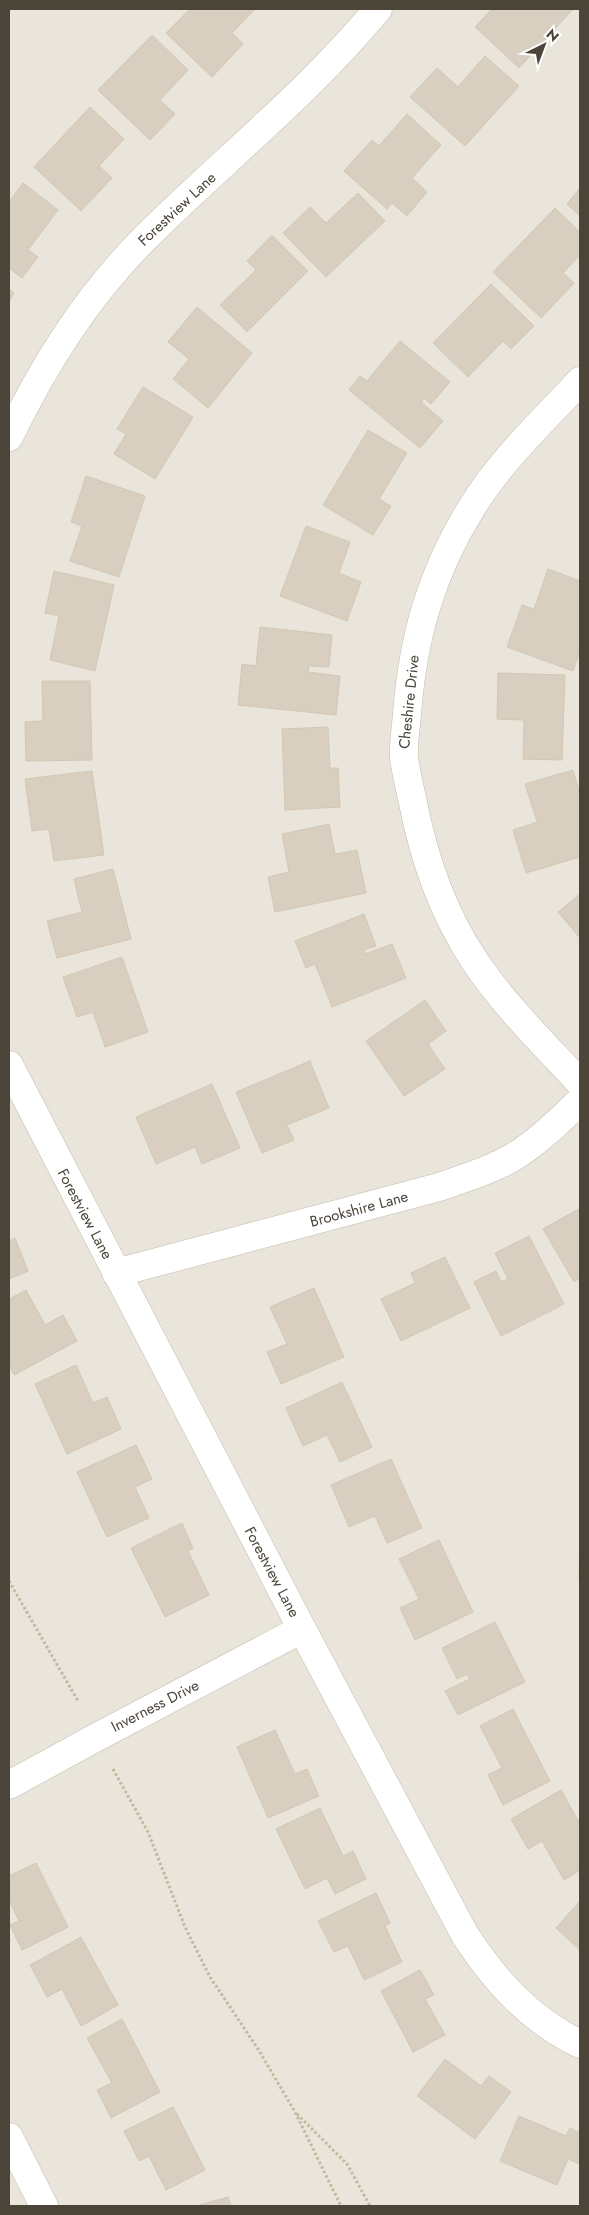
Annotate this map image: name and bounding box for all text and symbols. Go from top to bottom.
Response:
north arrow [519,20,569,70]
text: N [542,24,564,46]
street label: Forestview Lane [133,167,221,251]
street label: Cheshire Drive [393,654,425,750]
street label: Forestview Lane [52,1165,118,1263]
street label: Brookshire Lane [307,1185,411,1233]
street label: Forestview Lane [239,1523,305,1621]
street label: Inverness Drive [107,1674,203,1738]

